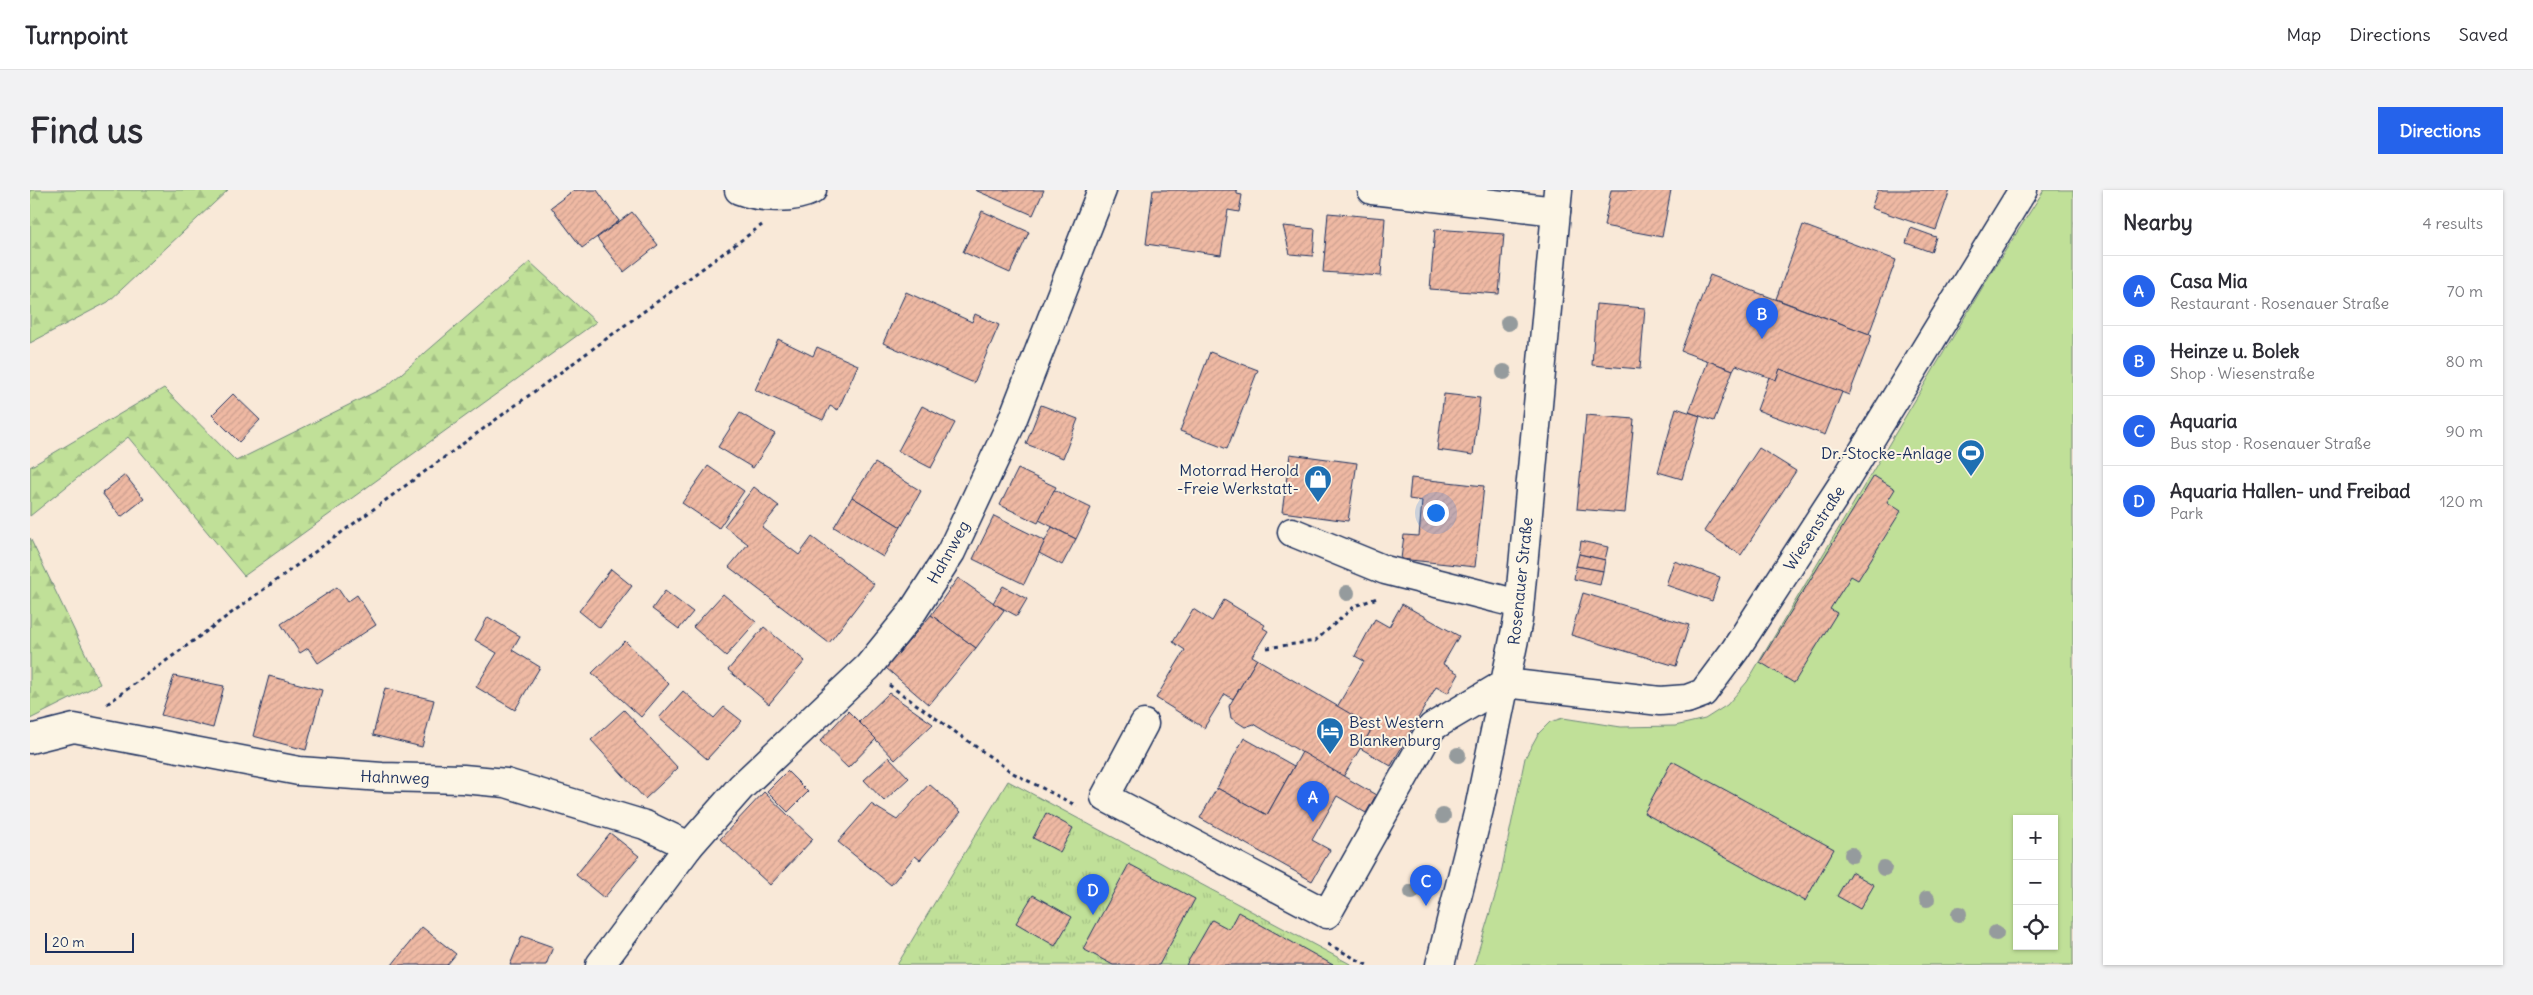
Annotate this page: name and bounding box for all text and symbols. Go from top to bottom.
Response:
text: Turnpoint [25,20,128,50]
text: Map [2286,23,2321,46]
text: Directions [2349,23,2431,46]
text: Saved [2459,23,2508,46]
button: Directions [2378,107,2503,154]
text: Find us [30,108,143,152]
text: Nearby [2123,209,2193,236]
text: 4 results [2422,213,2483,233]
text: Casa Mia [2170,269,2248,293]
text: A [2134,281,2144,301]
text: 70 m [2447,281,2483,301]
text: Restaurant · Rosenauer Straße [2170,293,2389,313]
pin: B [1746,298,1778,339]
text: Heinze u. Bolek [2170,339,2299,363]
text: B [2134,351,2144,371]
text: 80 m [2445,351,2483,371]
text: Shop · Wiesenstraße [2170,363,2315,383]
text: Aquaria [2170,409,2237,433]
text: C [2134,421,2144,441]
text: 90 m [2445,421,2483,441]
text: Bus stop · Rosenauer Straße [2170,433,2371,453]
sports icon: Dr.-Stocke-Anlage [1956,438,1986,477]
place label: Dr.-Stocke-Anlage [1821,443,1952,463]
place label: Motorrad Herold -Freie Werkstatt- [1177,460,1299,498]
shop icon: Motorrad Herold -Freie Werkstatt- [1303,464,1333,503]
text: Aquaria Hallen- und Freibad [2170,479,2411,503]
street label: Wiesenstraße [1779,482,1849,574]
text: D [2133,491,2145,511]
text: 120 m [2440,491,2483,511]
your location [1423,500,1449,526]
text: Park [2170,503,2203,523]
street label: Rosenauer Straße [1503,516,1537,646]
street label: Hahnweg [922,517,974,587]
place label: Best Western Blankenburg [1349,712,1444,750]
hotel icon: Best Western Blankenburg [1315,716,1345,755]
street label: Hahnweg [360,766,430,788]
pin: A [1297,781,1329,822]
map controls [2013,815,2058,950]
button: + [2013,815,2058,860]
button: − [2013,860,2058,905]
pin: C [1410,865,1442,906]
pin: D [1077,874,1109,915]
button: locate [2013,905,2058,950]
scale bar [45,930,134,953]
text: 20 m [52,933,85,951]

